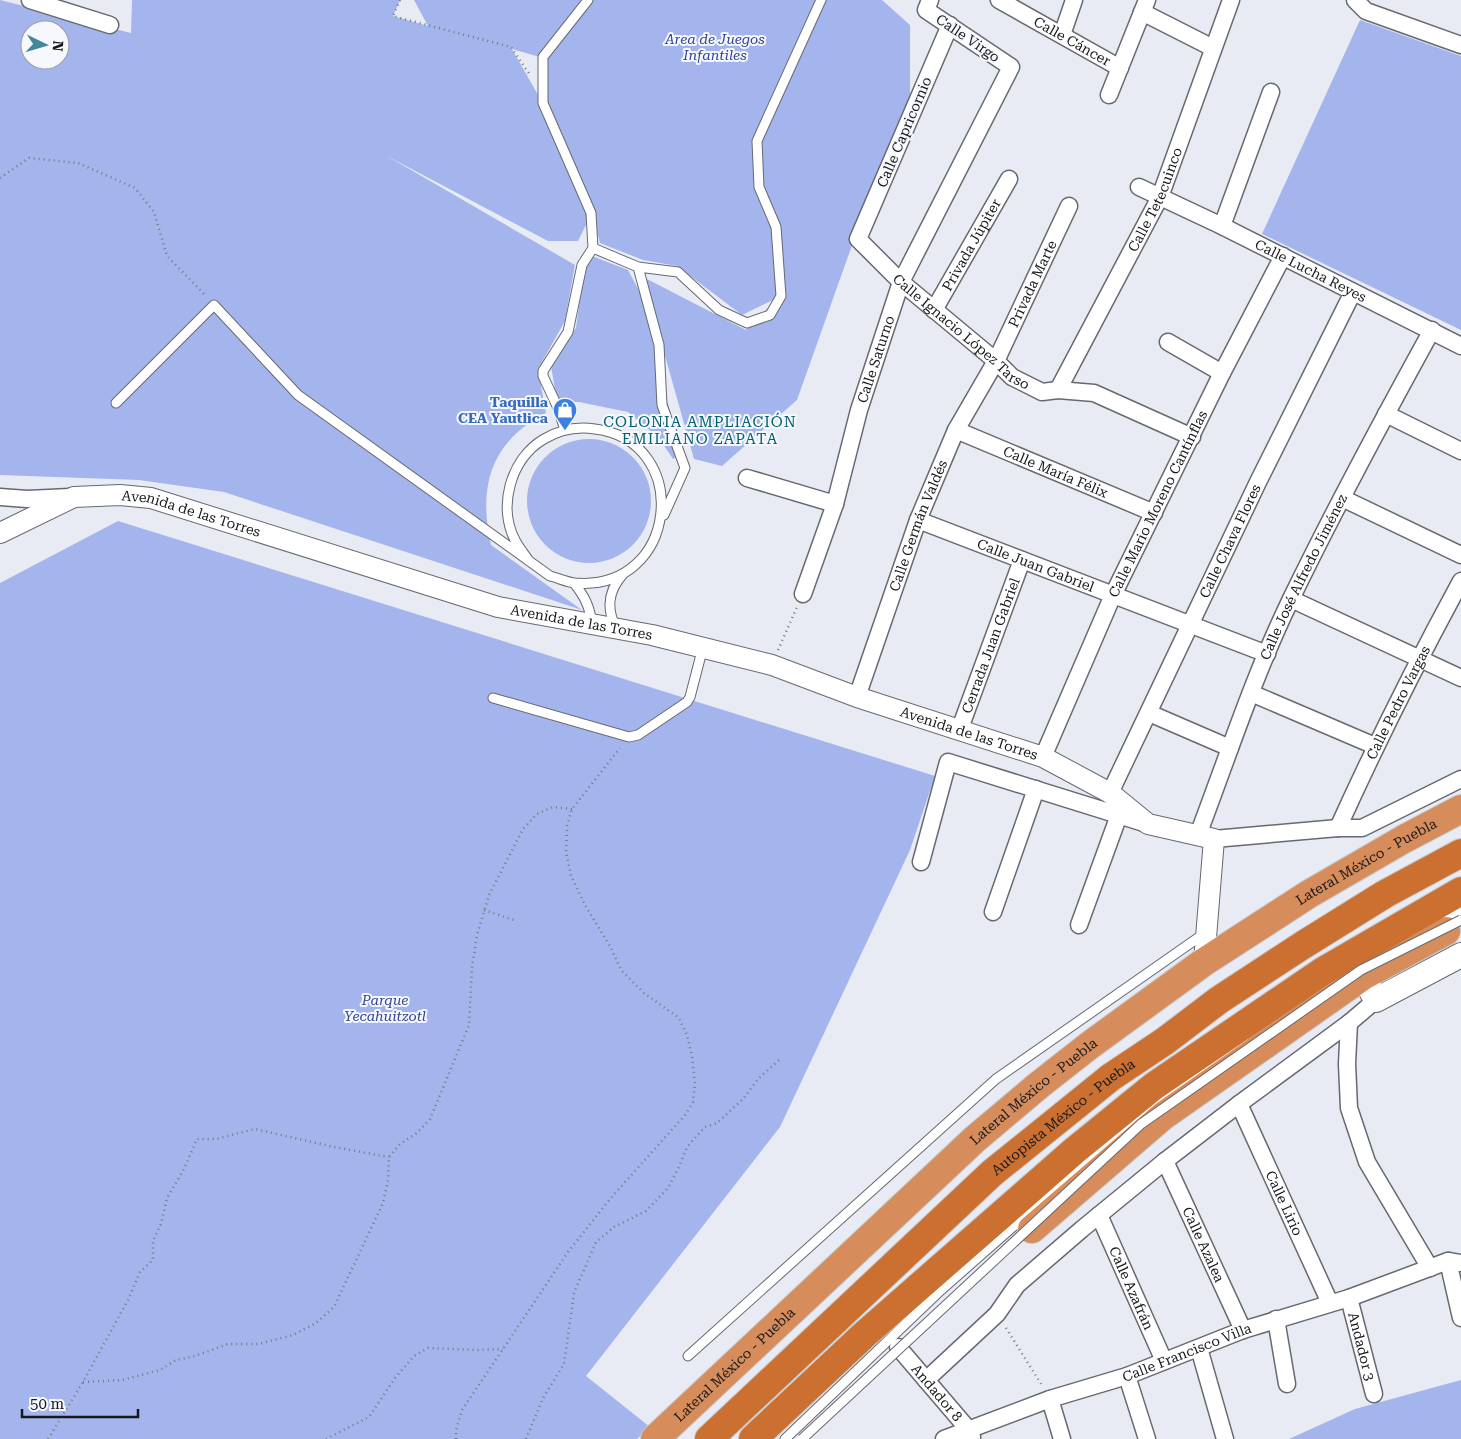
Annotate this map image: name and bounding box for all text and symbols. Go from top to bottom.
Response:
street label: Calle Virgo [933,11,1003,65]
street label: Calle Cáncer [1031,13,1114,69]
north arrow [20,20,70,70]
park label: Area de Juegos Infantiles [664,31,765,63]
text: N [49,40,66,52]
street label: Calle Capricornio [873,74,935,190]
street label: Calle Tetecuinco [1125,145,1185,255]
street label: Privada Júpiter [939,196,1004,294]
street label: Calle Lucha Reyes [1252,236,1369,305]
street label: Privada Marte [1005,237,1060,330]
street label: Calle Ignacio López Tarso [890,271,1032,392]
street label: Calle Saturno [854,313,897,405]
place label: Taquilla CEA Yautlica [458,394,549,426]
shop icon: Taquilla CEA Yautlica [552,397,578,431]
street label: Calle Mario Moreno Cantínflas [1105,408,1210,600]
district label: COLONIA AMPLIACIÓN EMILIANO ZAPATA [603,412,797,448]
street label: Calle María Félix [1001,443,1110,501]
street label: Calle Germán Valdés [886,457,951,593]
street label: Calle Chava Flores [1196,481,1264,601]
street label: Avenida de las Torres [121,487,263,540]
street label: Calle José Alfredo Jiménez [1257,491,1350,662]
street label: Calle Juan Gabriel [975,535,1097,595]
street label: Cerrada Juan Gabriel [958,575,1023,716]
street label: Avenida de las Torres [509,601,654,643]
street label: Calle Pedro Vargas [1363,643,1433,762]
street label: Avenida de las Torres [898,703,1040,763]
street label: Lateral México - Puebla [1293,815,1440,908]
park label: Parque Yecahuitzotl [344,992,426,1024]
street label: Lateral México - Puebla [966,1034,1100,1148]
street label: Autopista México - Puebla [988,1055,1138,1178]
street label: Calle Lirio [1263,1168,1306,1238]
street label: Calle Azalea [1179,1204,1228,1285]
street label: Calle Azafrán [1106,1244,1157,1332]
street label: Lateral México - Puebla [671,1304,798,1425]
street label: Andador 3 [1345,1310,1378,1382]
street label: Calle Francisco Villa [1120,1320,1254,1385]
street label: Andador 8 [908,1361,966,1425]
scale bar [22,1386,139,1418]
text: 50 m [30,1395,65,1413]

